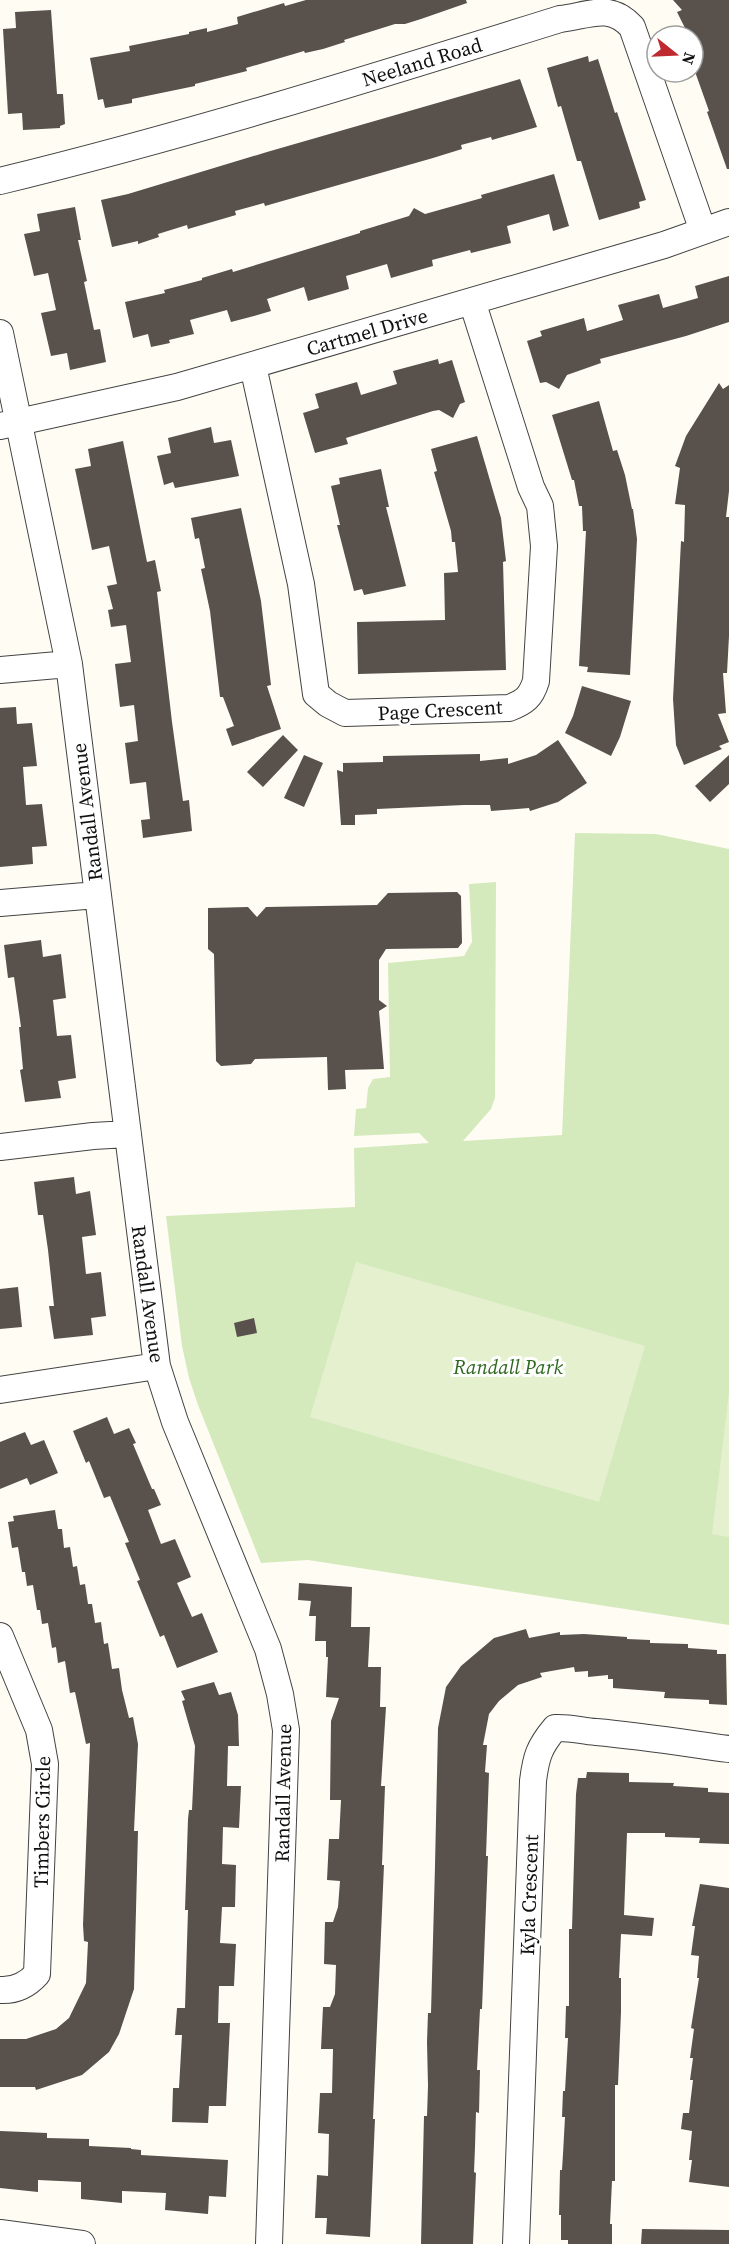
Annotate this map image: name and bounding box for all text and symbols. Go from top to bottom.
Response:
north arrow [645,24,705,84]
street label: Neeland Road [359,30,486,94]
text: N [677,50,702,68]
street label: Cartmel Drive [303,301,431,363]
street label: Page Crescent [377,693,504,727]
street label: Randall Avenue [65,741,109,883]
street label: Randall Avenue [124,1223,172,1365]
park label: Randall Park [452,1353,563,1381]
street label: Randall Avenue [268,1723,298,1863]
street label: Timbers Circle [27,1756,57,1888]
street label: Kyla Crescent [513,1834,545,1956]

